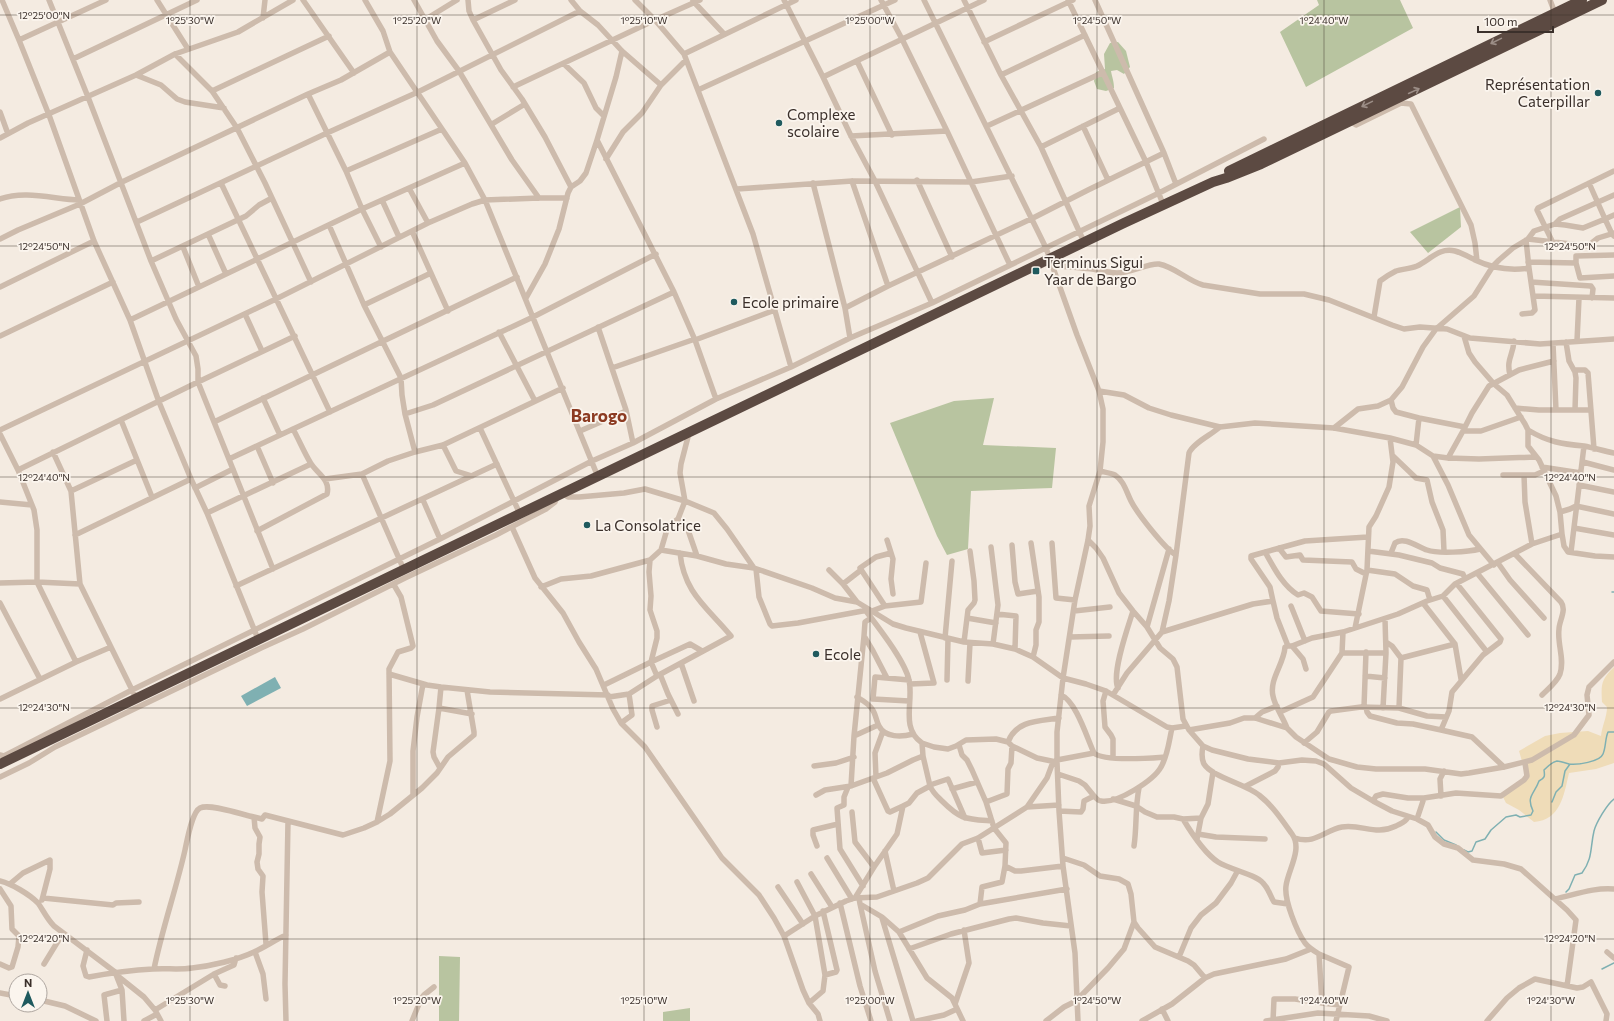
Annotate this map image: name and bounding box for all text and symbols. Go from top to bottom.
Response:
scale bar [1478,8,1553,34]
text: 12°25'00"N [18,9,70,21]
text: 1°25'30"W [166,14,214,26]
text: 1°25'20"W [393,14,441,26]
text: 1°25'10"W [620,14,668,26]
text: 1°25'00"W [845,14,895,26]
text: 1°24'50"W [1073,14,1121,26]
text: 1°24'40"W [1300,14,1348,26]
text: 100 m [1484,14,1518,28]
one-way arrow [1491,38,1503,45]
place label: Représentation Caterpillar [1485,75,1590,110]
one-way arrow [1407,87,1419,94]
marker: Représentation Caterpillar [1593,88,1603,98]
one-way arrow [1361,101,1373,108]
place label: Complexe scolaire [787,105,856,140]
marker: Complexe scolaire [774,118,784,128]
text: 12°24'50"N [18,240,70,252]
text: 12°24'50"N [1544,240,1596,252]
place label: Terminus Sigui Yaar de Bargo [1044,253,1143,288]
marker: Terminus Sigui Yaar de Bargo [1031,266,1041,276]
place label: Ecole primaire [742,293,839,311]
marker: Ecole primaire [729,297,739,307]
district label: Barogo [571,405,627,426]
text: 12°24'40"N [18,471,70,483]
text: 12°24'40"N [1544,471,1596,483]
place label: La Consolatrice [595,516,701,534]
marker: La Consolatrice [582,520,592,530]
place label: Ecole [824,645,861,663]
marker: Ecole [811,649,821,659]
text: 12°24'30"N [18,701,70,713]
text: 12°24'30"N [1544,701,1596,713]
text: 12°24'20"N [18,932,70,944]
text: 12°24'20"N [1544,932,1596,944]
north arrow [8,973,48,1013]
text: N [24,976,32,989]
text: 1°25'30"W [166,994,214,1006]
text: 1°25'20"W [393,994,441,1006]
text: 1°25'10"W [620,994,668,1006]
text: 1°25'00"W [845,994,895,1006]
text: 1°24'50"W [1073,994,1121,1006]
text: 1°24'40"W [1300,994,1348,1006]
text: 1°24'30"W [1527,994,1575,1006]

